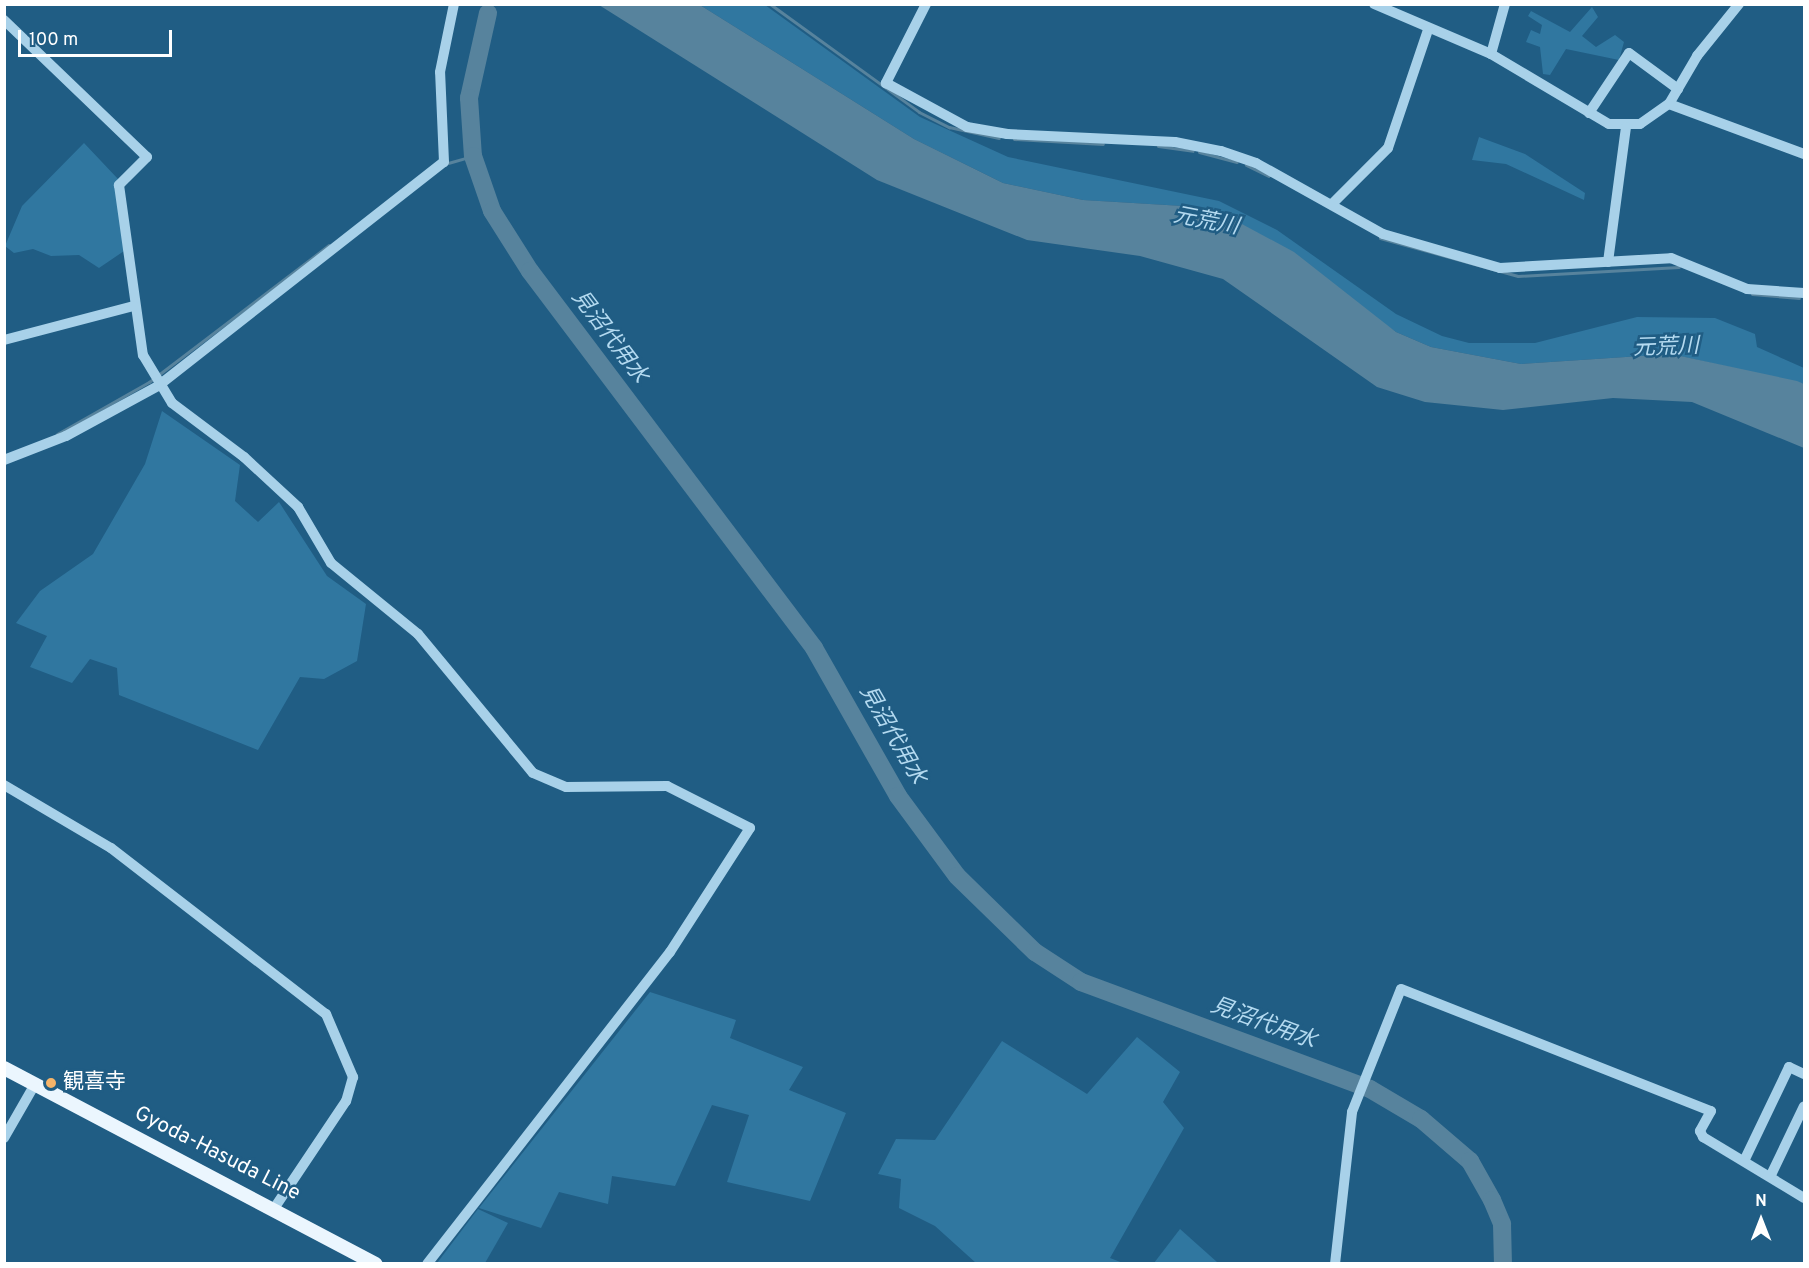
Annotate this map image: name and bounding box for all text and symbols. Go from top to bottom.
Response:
scale bar [21,18,176,56]
text: 100 m [29,29,78,52]
water label: 元荒川 [1171,203,1241,241]
water label: 見沼代用水 [565,285,653,389]
water label: 元荒川 [1633,334,1699,362]
water label: 見沼代用水 [853,681,931,789]
water label: 見沼代用水 [1207,993,1319,1055]
place label: 観喜寺 [63,1070,126,1096]
marker: 観喜寺 [44,1076,58,1090]
street label: Gyoda-Hasuda Line [130,1101,304,1207]
north arrow [1731,1190,1791,1250]
text: N [1755,1192,1767,1212]

